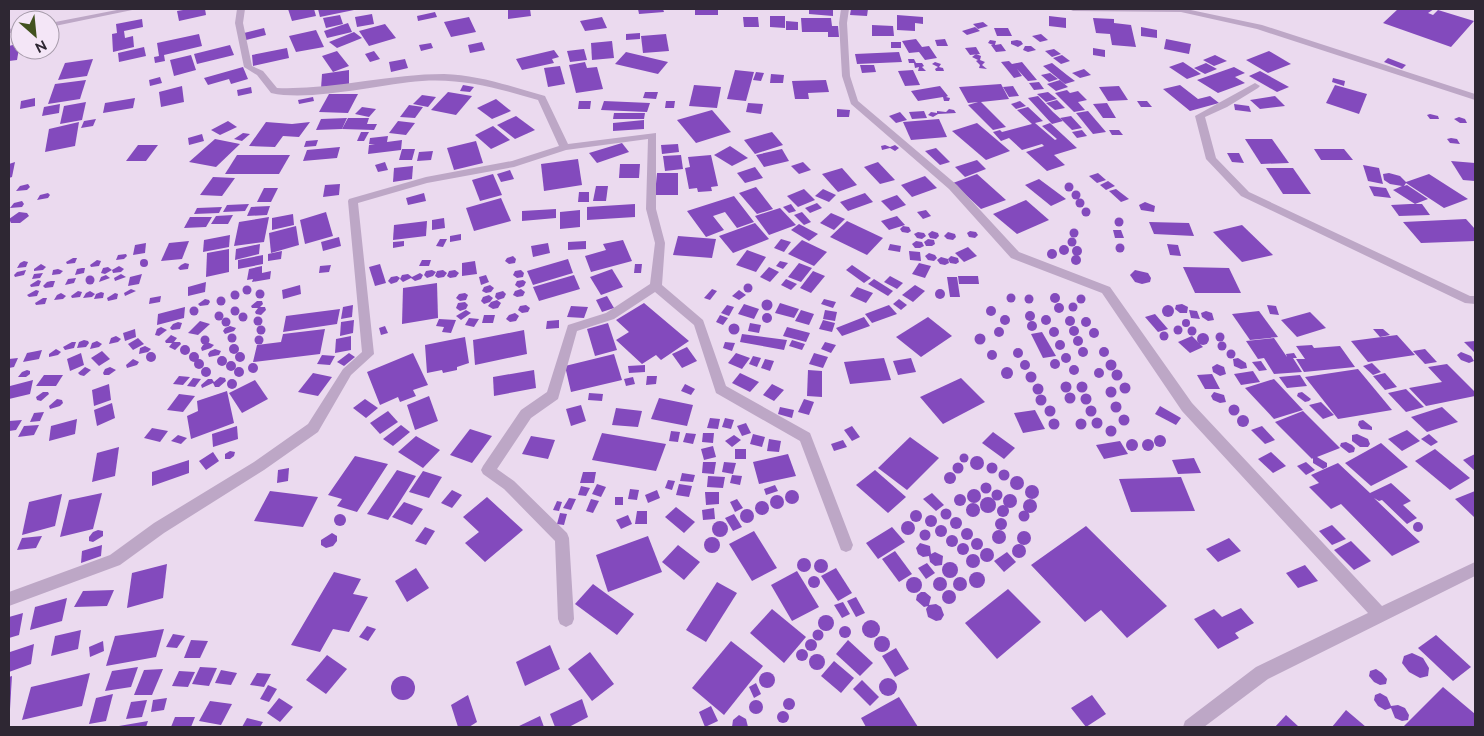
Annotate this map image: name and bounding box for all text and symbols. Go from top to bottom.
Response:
north arrow [10,10,60,60]
text: N [33,37,49,56]

